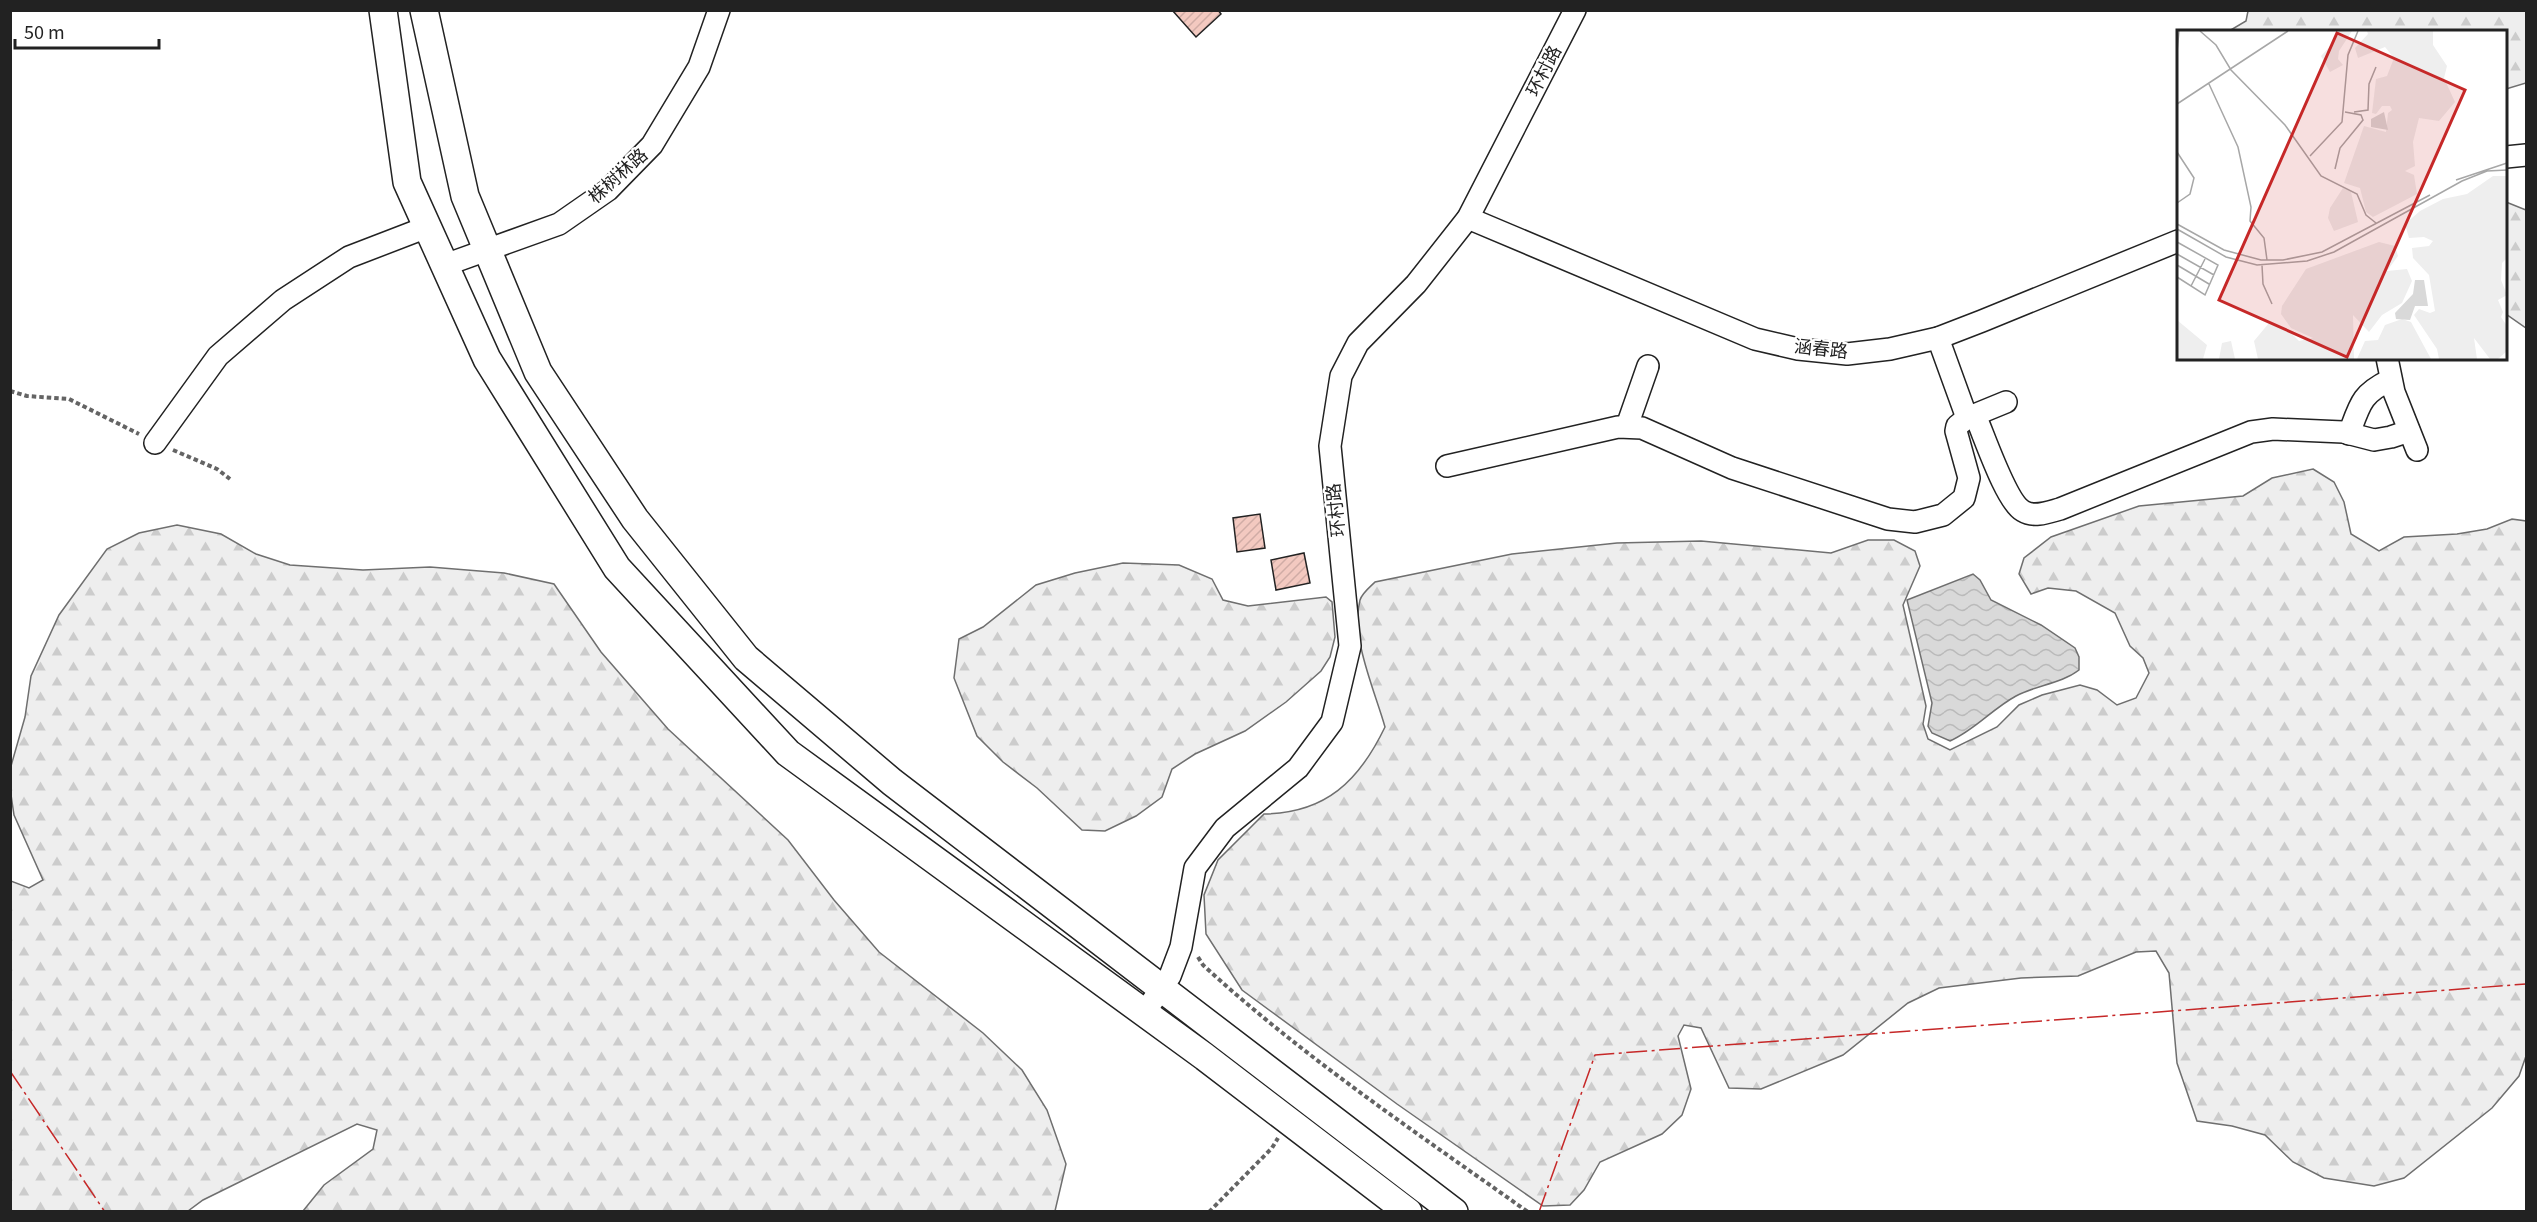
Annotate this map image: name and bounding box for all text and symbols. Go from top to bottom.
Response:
scale bar [15,12,159,50]
text: 50 m [24,18,65,44]
inset map [2177,30,2507,360]
street label: 环村路 [1518,40,1566,100]
street label: 株树林路 [581,141,652,208]
street label: 涵春路 [1793,331,1849,363]
street label: 环村路 [1318,482,1350,538]

